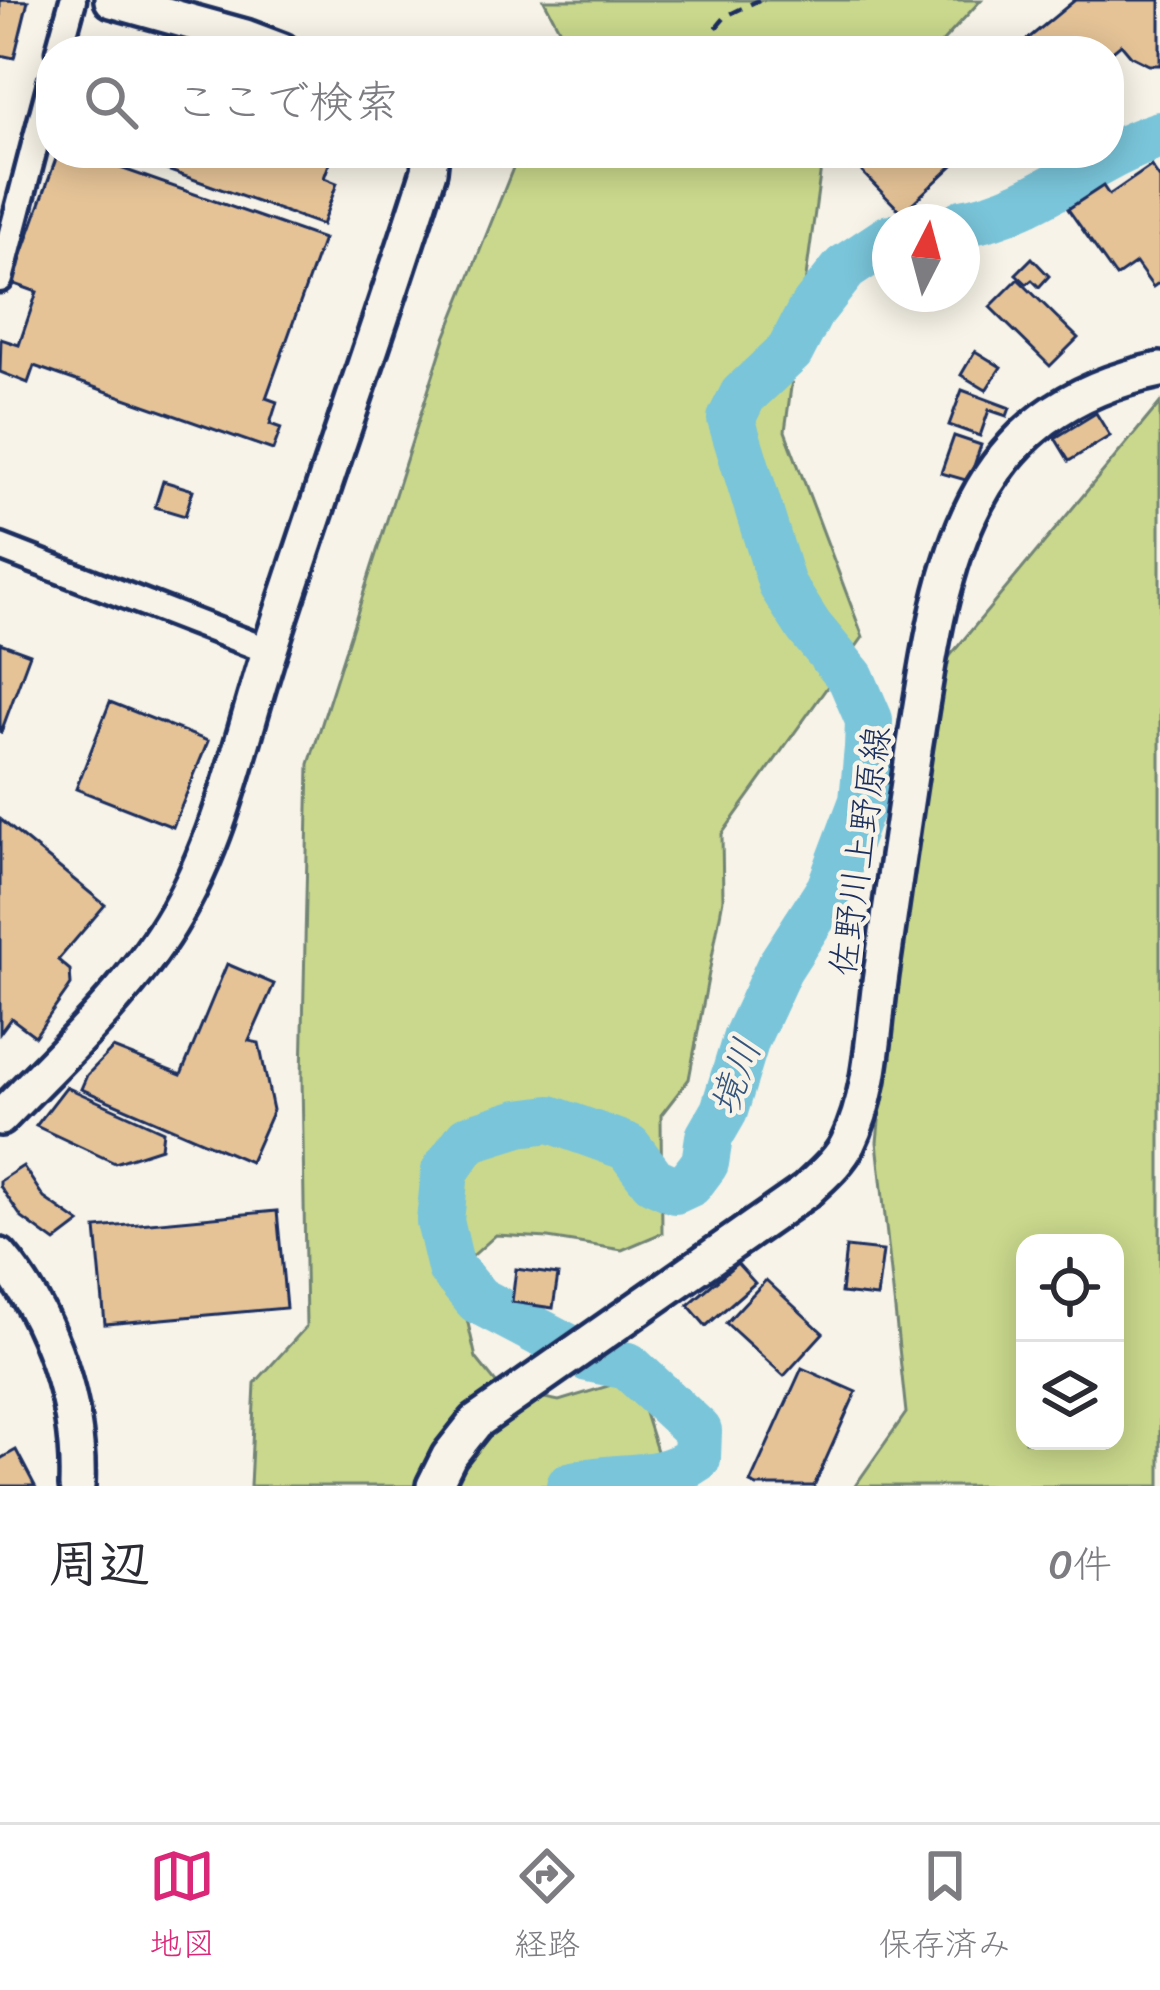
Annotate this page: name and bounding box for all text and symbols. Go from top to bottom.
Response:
search box [36,36,1124,168]
text: ここで検索 [174,62,399,142]
icon: search [78,69,144,135]
north arrow [872,204,980,312]
street label: 佐野川上野原線 [811,722,909,980]
water label: 境川 [689,1029,781,1125]
map controls [1016,1234,1124,1450]
button: locate [1016,1234,1124,1342]
button: layers [1016,1342,1124,1450]
text: 周辺 [48,1519,150,1609]
text: 0件 [1048,1530,1112,1599]
tab: 地図 [149,1843,215,1973]
tab: 経路 [514,1843,580,1973]
tab: 保存済み [879,1843,1011,1973]

